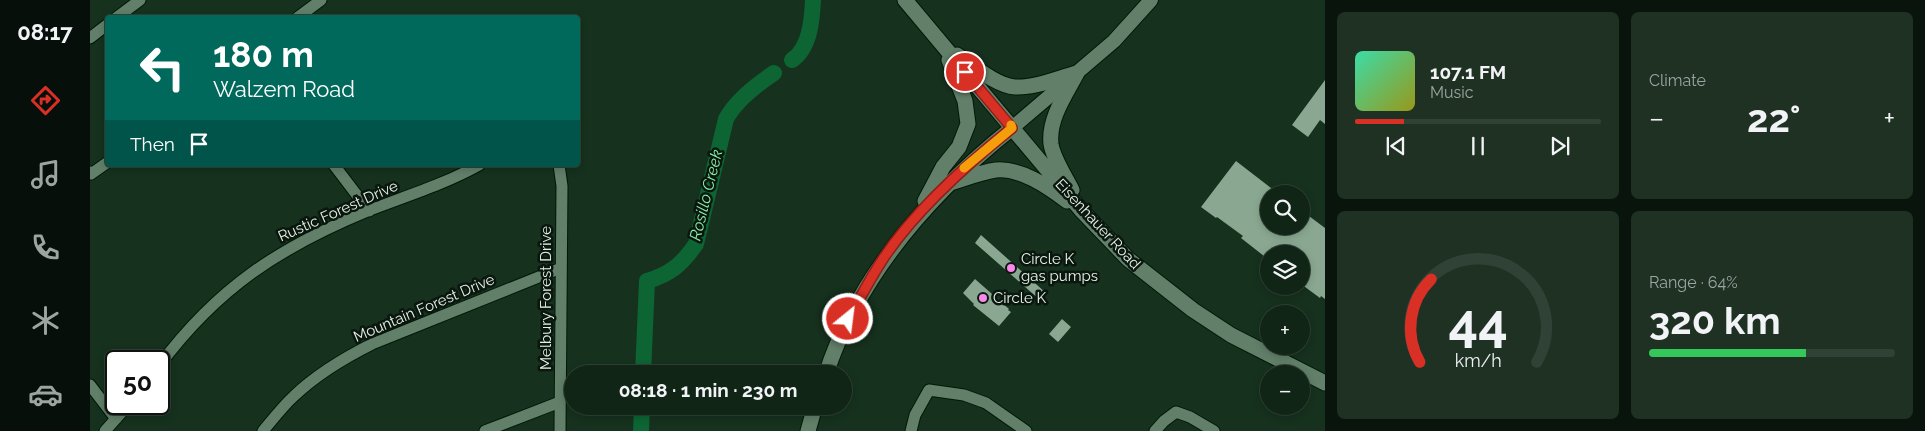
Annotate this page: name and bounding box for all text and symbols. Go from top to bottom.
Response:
text: 08:17 [17,19,73,45]
text: 180 m [213,34,314,75]
icon: left [130,35,195,100]
pin [944,51,986,93]
icon: arrive [951,58,979,86]
text: 107.1 FM [1430,61,1506,83]
text: Climate [1649,71,1706,90]
text: Walzem Road [213,76,355,102]
icon: directions [28,83,63,118]
text: Music [1430,83,1474,102]
text: 22° [1747,96,1800,141]
text: − [1649,102,1664,135]
text: + [1883,102,1895,135]
icon: arrive [185,130,213,158]
icon: previous [1382,132,1410,160]
icon: pause [1464,132,1492,160]
icon: next [1546,132,1574,160]
text: Then [130,133,175,155]
water label: Rosillo Creek [686,147,727,242]
icon: music [28,157,63,192]
street label: Eisenhauer Road [1052,175,1144,273]
street label: Rustic Forest Drive [275,176,401,245]
map controls [1260,185,1310,415]
button: search [1260,185,1310,235]
street label: Melbury Forest Drive [537,226,555,370]
icon: phone [28,230,63,265]
button: layers [1260,245,1310,295]
place label: Circle K gas pumps [1021,250,1098,285]
marker: Circle K gas pumps [1005,262,1017,274]
street label: Mountain Forest Drive [351,270,497,346]
text: Range · 64% [1649,273,1738,292]
place label: Circle K [993,289,1047,307]
position arrow [821,292,873,344]
marker: Circle K [977,292,989,304]
text: 44 [1448,292,1508,353]
text: 320 km [1649,298,1781,343]
icon: climate [28,303,63,338]
button: + [1260,305,1310,355]
speed limit sign: 50 [105,350,170,415]
text: km/h [1454,350,1502,371]
button: − [1260,365,1310,415]
icon: car [28,377,63,412]
text: 08:18 · 1 min · 230 m [619,379,797,401]

